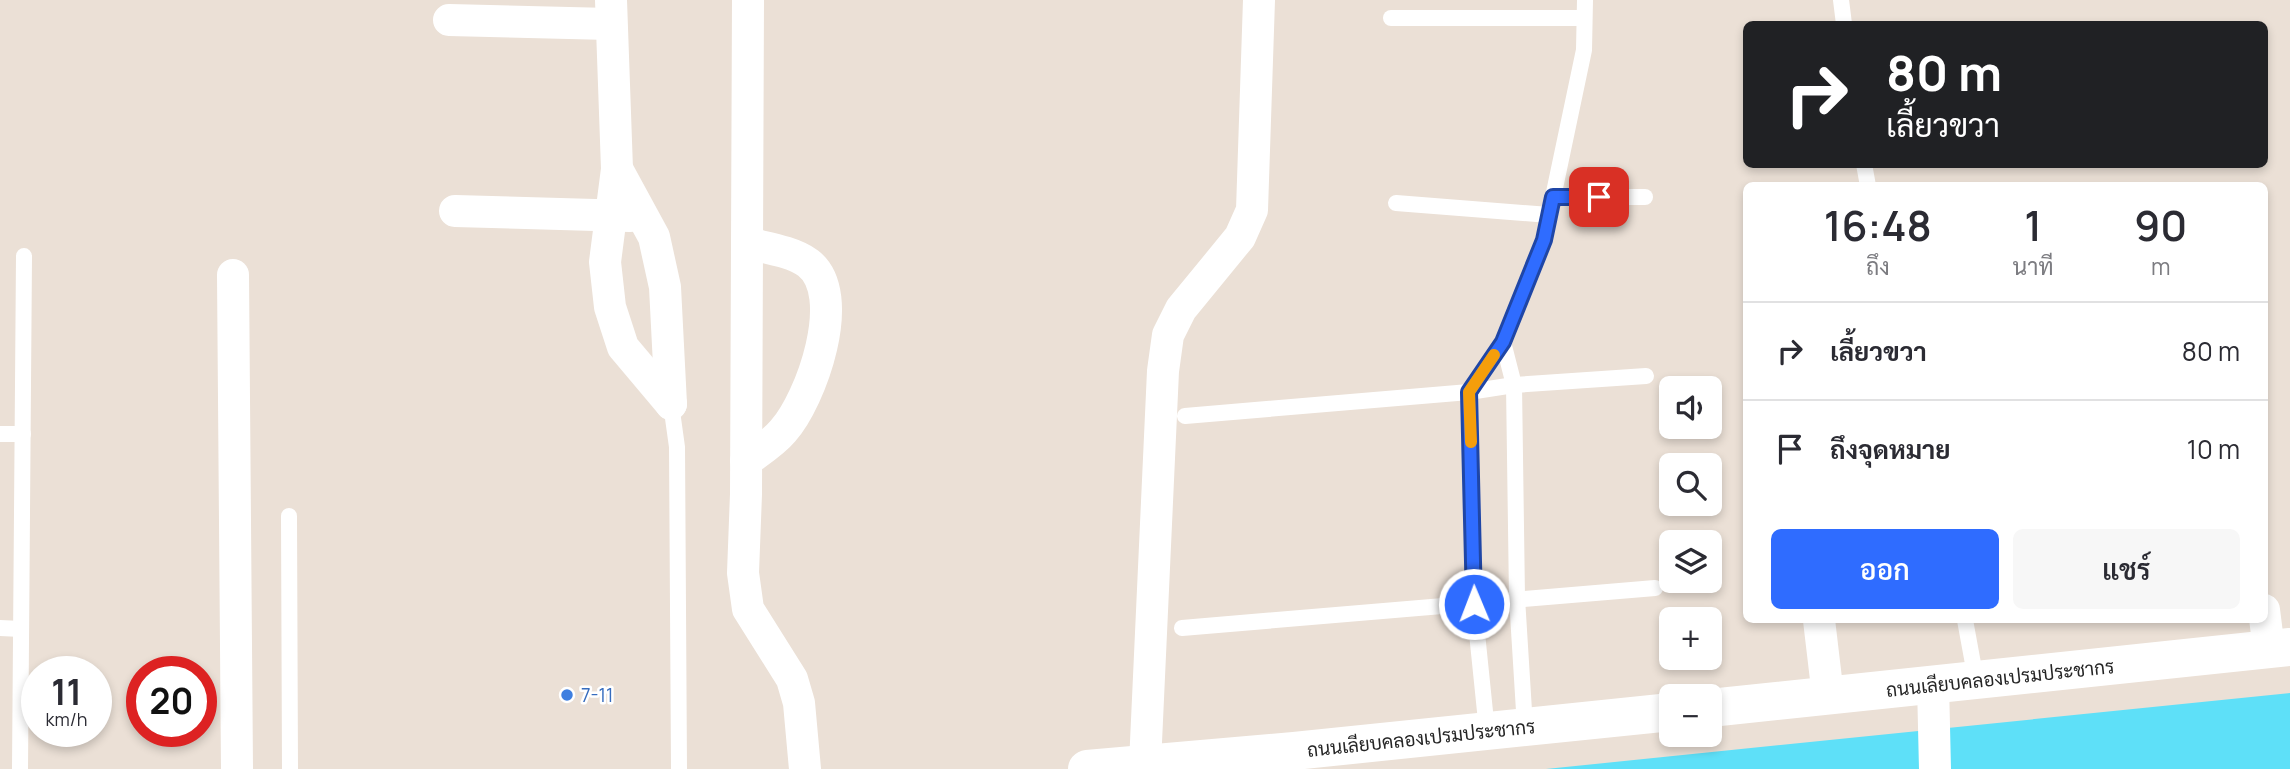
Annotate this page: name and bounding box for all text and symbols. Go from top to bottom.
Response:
text: 80 m [1886,39,2002,106]
icon: right [1771,49,1862,140]
text: เลี้ยวขวา [1886,103,2000,147]
pin [1569,167,1629,227]
icon: arrive [1580,178,1618,216]
text: 16:48 [1824,196,1932,254]
text: 1 [2024,196,2042,254]
text: 90 [2134,196,2187,254]
text: ถึง [1866,250,1890,282]
text: นาที [2013,250,2054,282]
text: m [2151,250,2171,282]
icon: right [1771,332,1809,370]
text: เลี้ยวขวา [1830,333,1927,369]
text: 80 m [2182,333,2240,369]
map controls [1659,376,1722,747]
button: sound [1659,376,1722,439]
icon: arrive [1771,430,1809,468]
text: ถึงจุดหมาย [1830,431,1951,467]
text: 10 m [2187,431,2240,467]
button: search [1659,453,1722,516]
button: ออก [1771,529,1999,609]
button: แชร์ [2013,529,2240,609]
button: layers [1659,530,1722,593]
position arrow [1437,567,1511,641]
button: + [1659,607,1722,670]
street label: ถนนเลียบคลองเปรมประชากร [1885,653,2115,703]
speed limit sign: 20 [126,656,217,747]
text: 11 [51,668,82,716]
place label: 7-11 [581,682,613,708]
button: − [1659,684,1722,747]
marker: 7-11 [559,687,575,703]
text: km/h [46,707,87,731]
street label: ถนนเลียบคลองเปรมประชากร [1306,713,1536,763]

